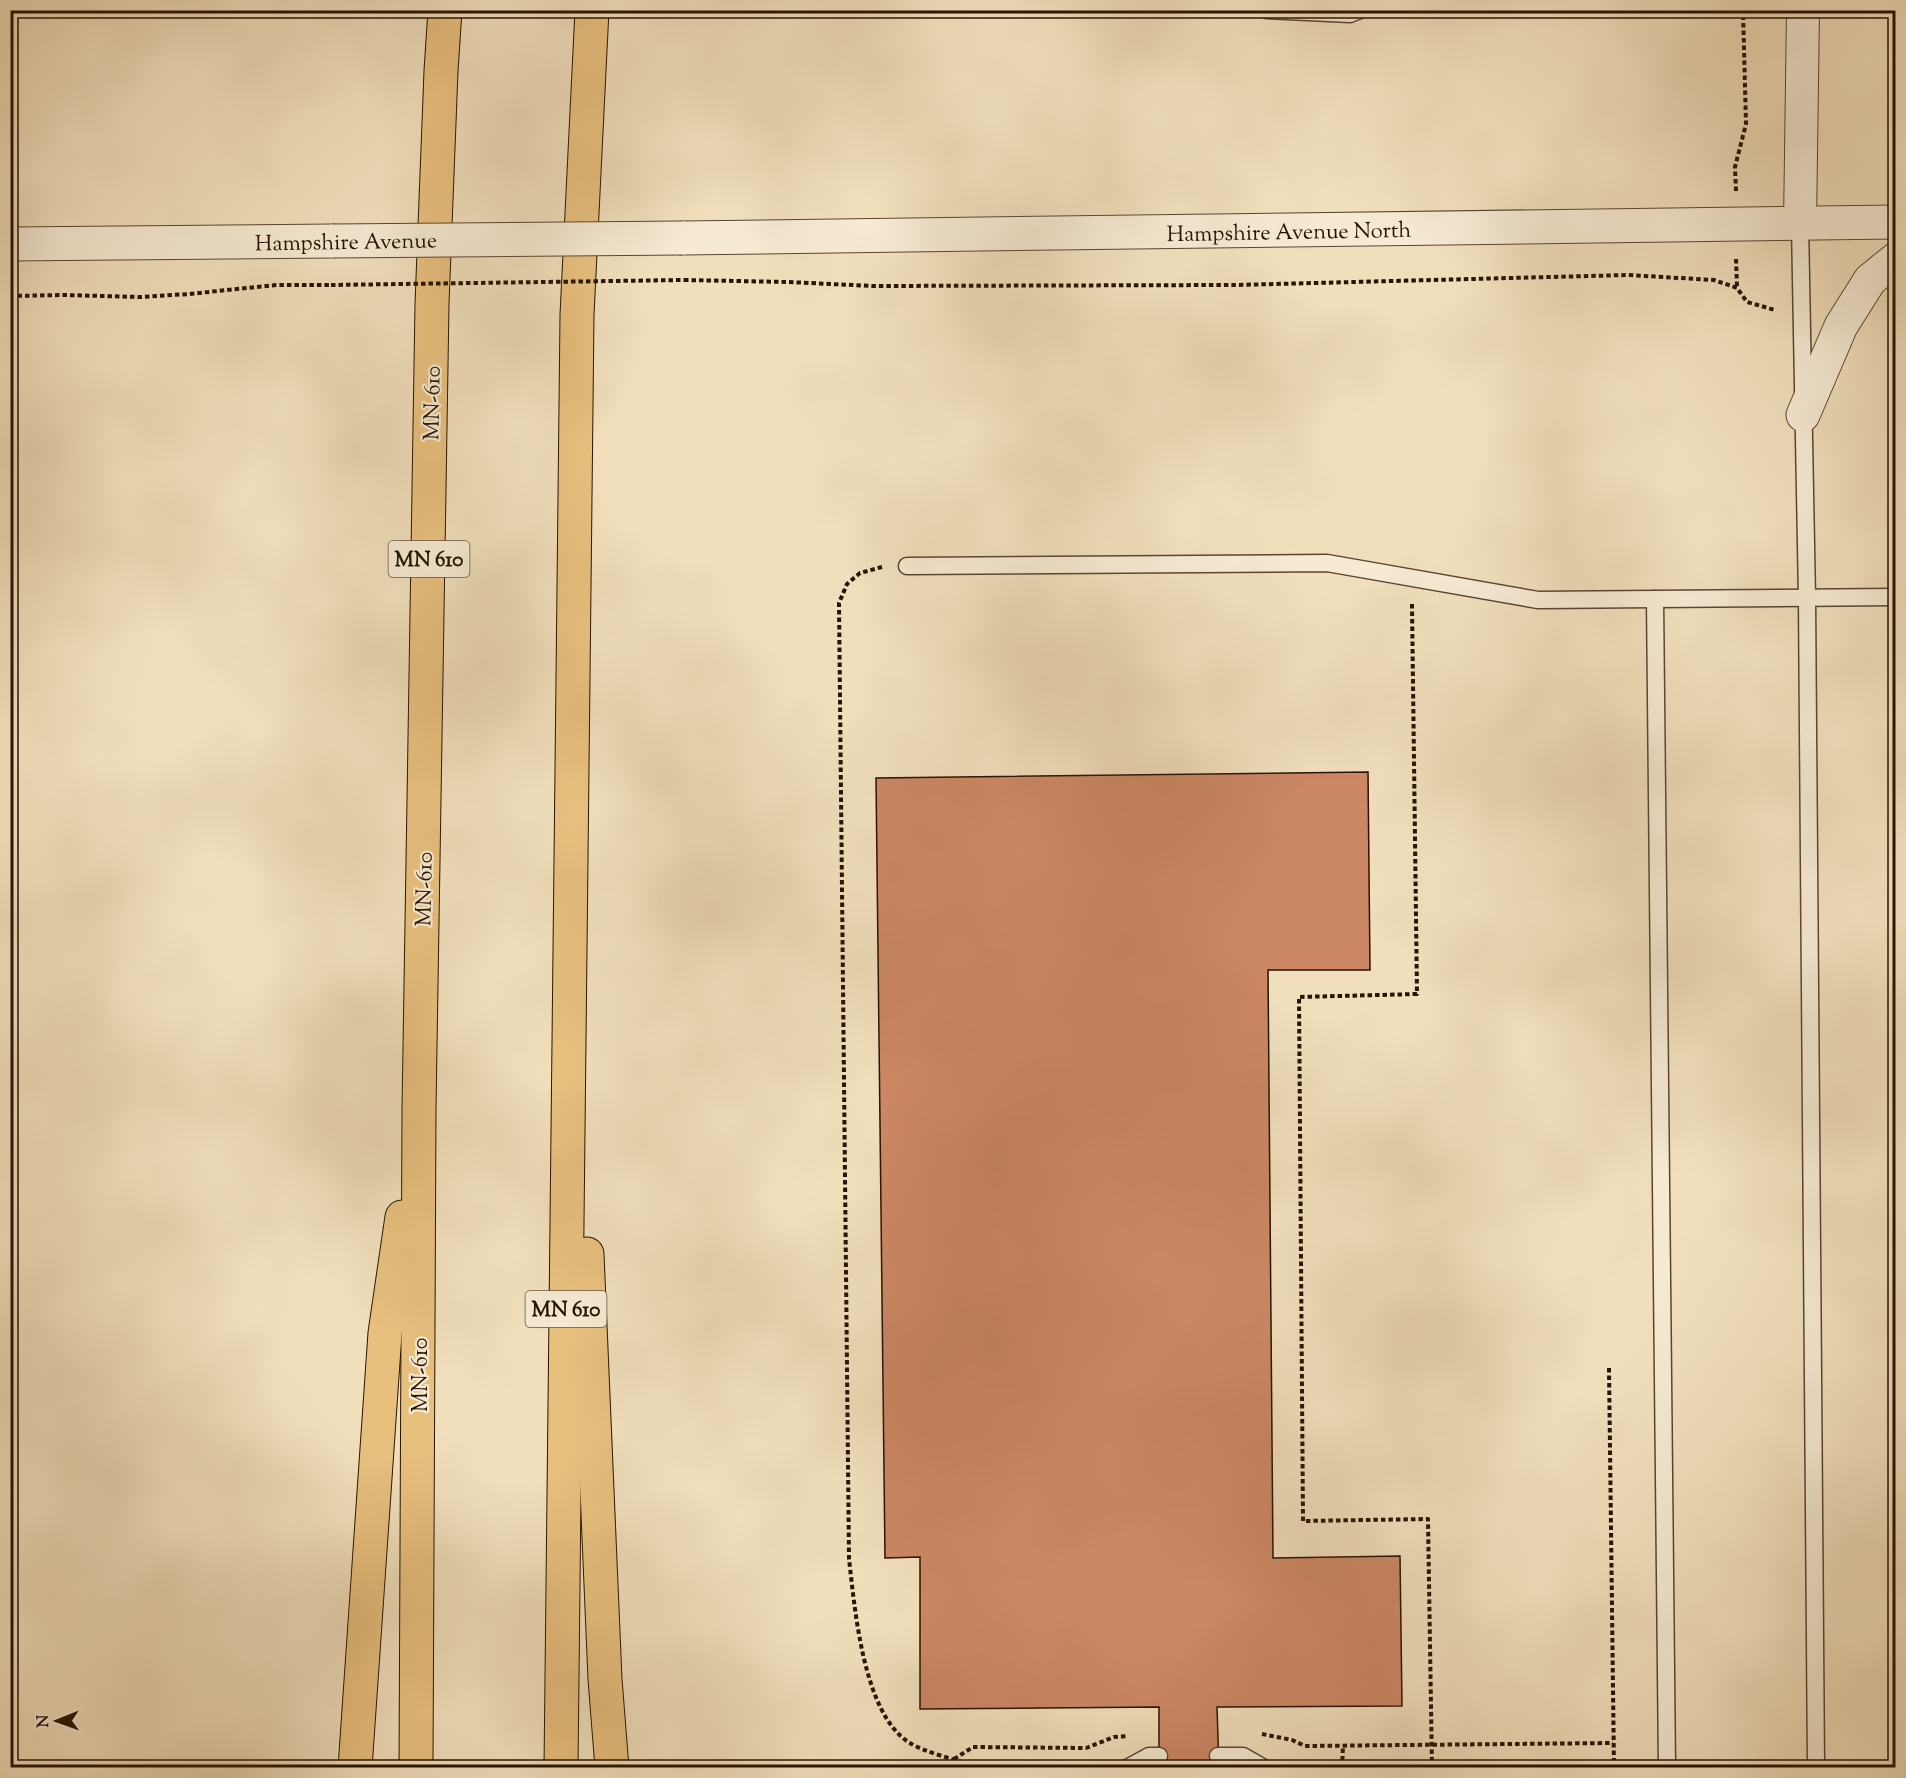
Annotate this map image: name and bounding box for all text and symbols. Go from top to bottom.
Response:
street label: Hampshire Avenue North [1166,216,1412,252]
street label: Hampshire Avenue [255,226,437,262]
street label: MN-610 [417,365,451,441]
road number: MN 610 [388,541,470,577]
street label: MN-610 [409,851,443,927]
road number: MN 610 [526,1291,606,1327]
street label: MN-610 [406,1338,438,1412]
north arrow [27,1691,87,1751]
text: N [33,1714,56,1728]

